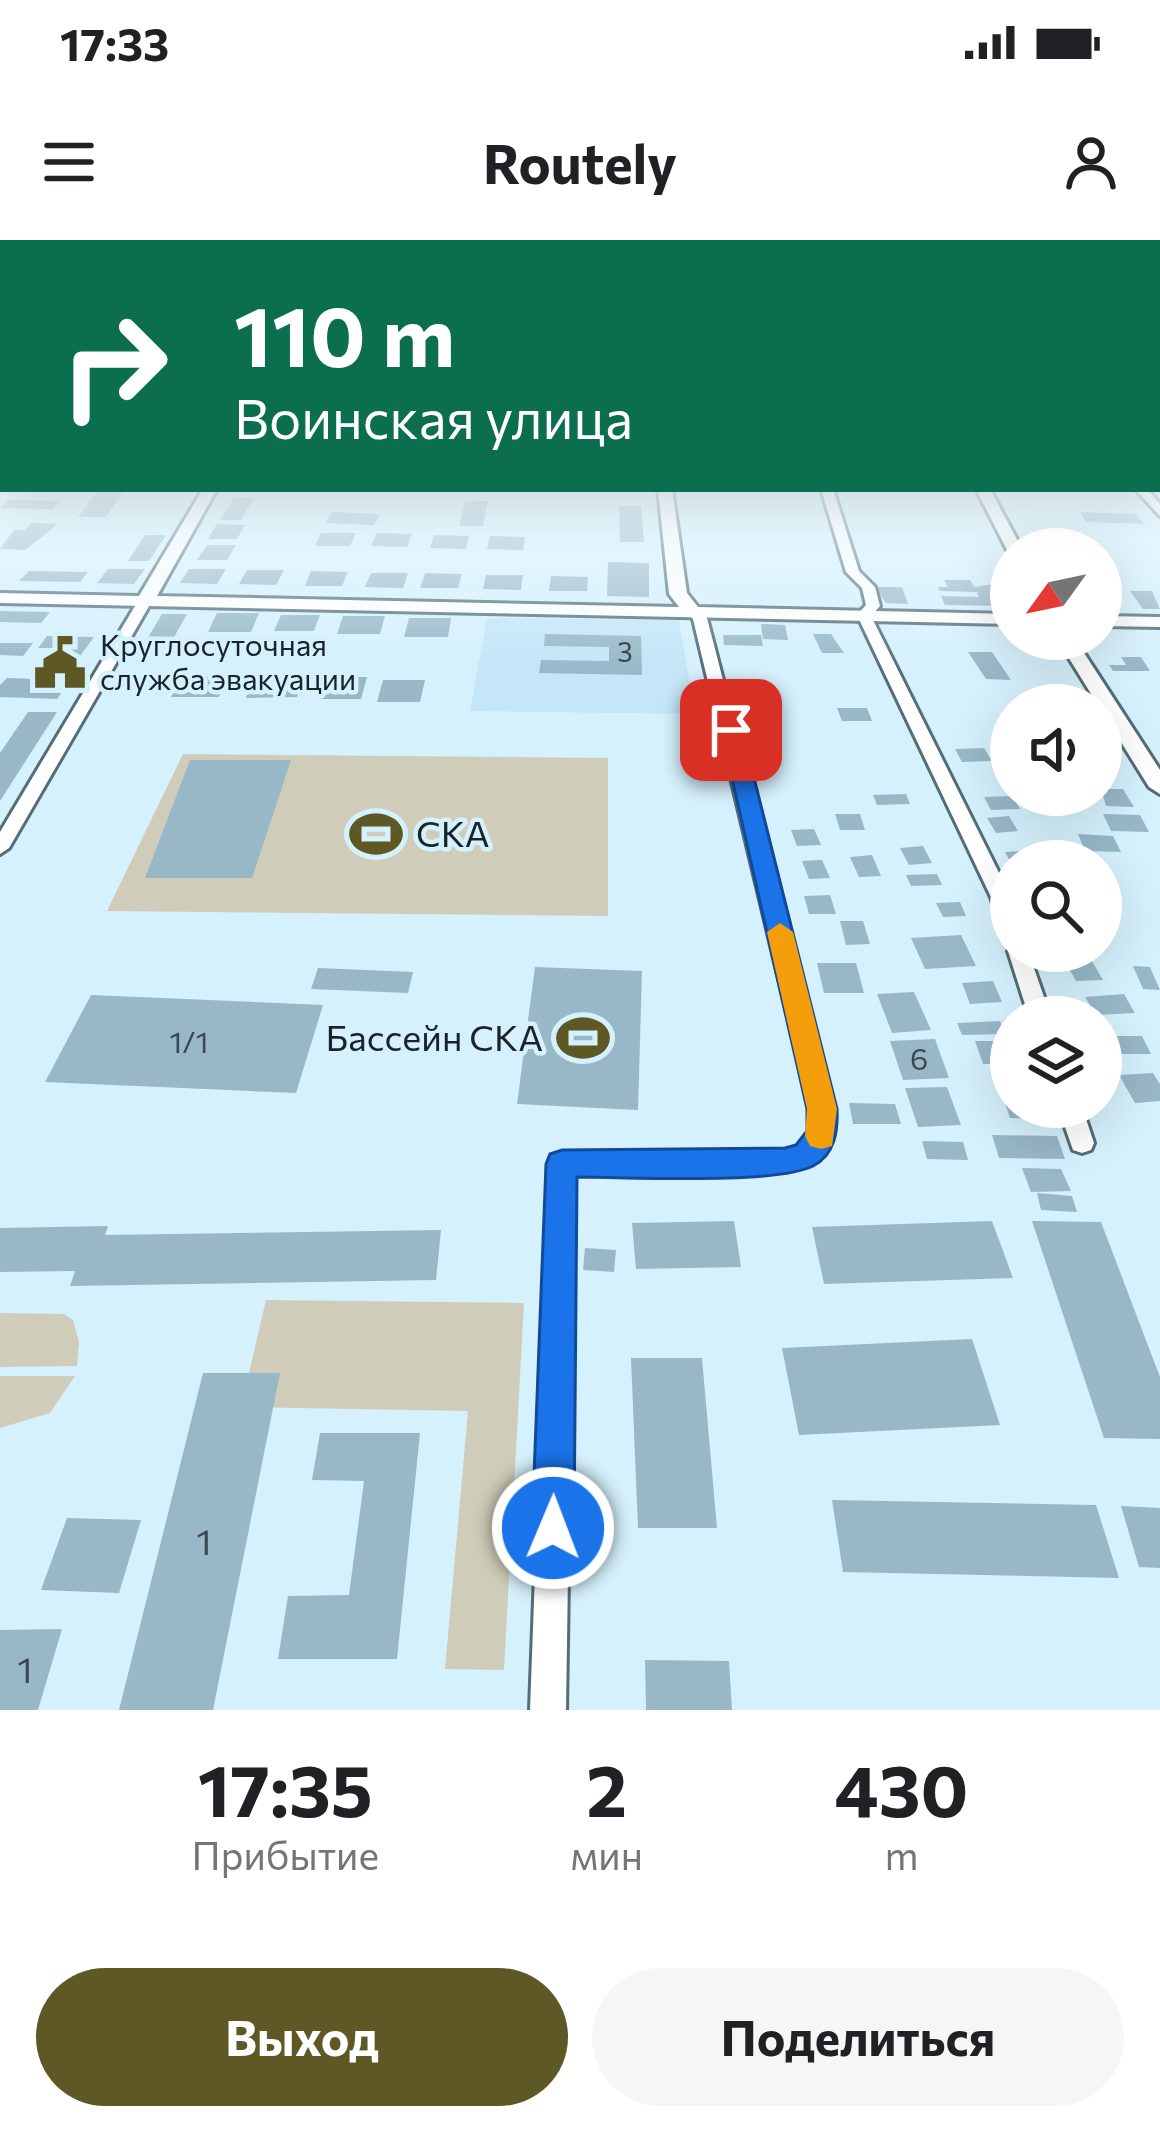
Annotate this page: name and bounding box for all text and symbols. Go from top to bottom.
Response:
text: 17:33 [60,15,169,70]
icon: menu [36,129,102,195]
text: Routely [483,129,677,195]
icon: person [1058,129,1124,195]
text: 110 m [234,282,455,384]
icon: right [36,288,192,444]
text: Воинская улица [234,384,633,450]
north arrow [990,528,1122,660]
map controls [990,528,1122,1128]
place label: Круглосуточная служба эвакуации [100,625,356,696]
public building icon: Круглосуточная служба эвакуации [31,634,89,692]
house number: 3 [617,635,633,668]
pin [680,679,782,781]
button: sound [990,684,1122,816]
icon: arrive [698,697,764,763]
sports icon: СКА [347,805,405,863]
place label: СКА [416,810,490,854]
button: search [990,840,1122,972]
button: layers [990,996,1122,1128]
sports icon: Бассейн СКА [554,1009,612,1067]
place label: Бассейн СКА [325,1014,543,1058]
house number: 1/1 [169,1022,209,1059]
house number: 6 [910,1039,928,1076]
position arrow [490,1465,616,1591]
house number: 1 [196,1518,212,1562]
house number: 1 [17,1646,33,1690]
text: 17:35 [198,1744,373,1832]
text: 2 [586,1744,627,1832]
text: 430 [834,1744,968,1832]
text: Прибытие [192,1830,379,1878]
text: мин [571,1830,643,1878]
text: m [884,1830,918,1878]
button: Выход [36,1968,568,2106]
button: Поделиться [592,1968,1124,2106]

